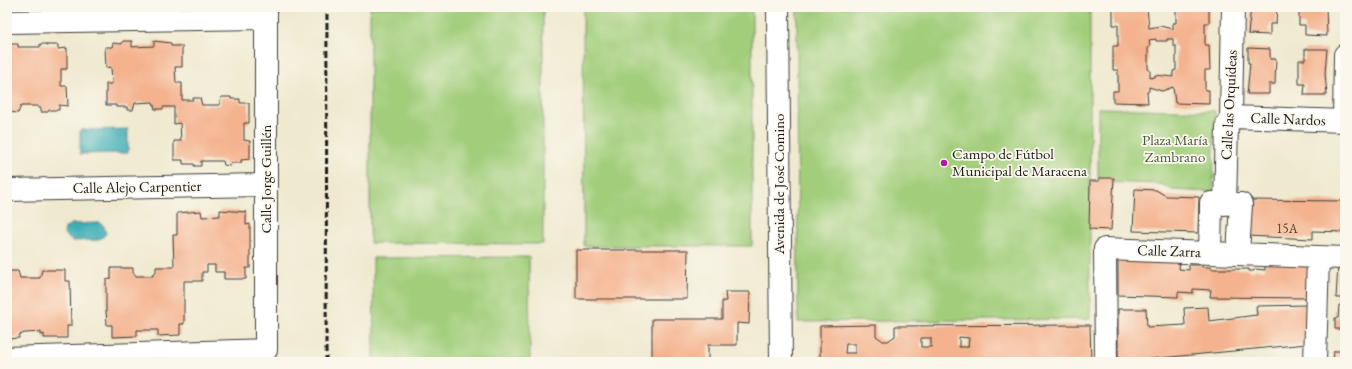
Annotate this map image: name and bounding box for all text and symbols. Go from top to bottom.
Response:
street label: Calle las Orquídeas [1216,49,1241,161]
street label: Calle Nardos [1250,108,1326,129]
street label: Avenida de José Comino [769,114,788,255]
street label: Calle Jorge Guillén [256,124,275,234]
park label: Plaza María Zambrano [1142,130,1208,166]
place label: Campo de Fútbol Municipal de Maracena [952,144,1087,180]
marker: Campo de Fútbol Municipal de Maracena [939,158,949,168]
street label: Calle Alejo Carpentier [72,176,202,197]
house number: 15A [1276,220,1299,237]
street label: Calle Zarra [1137,240,1201,261]

